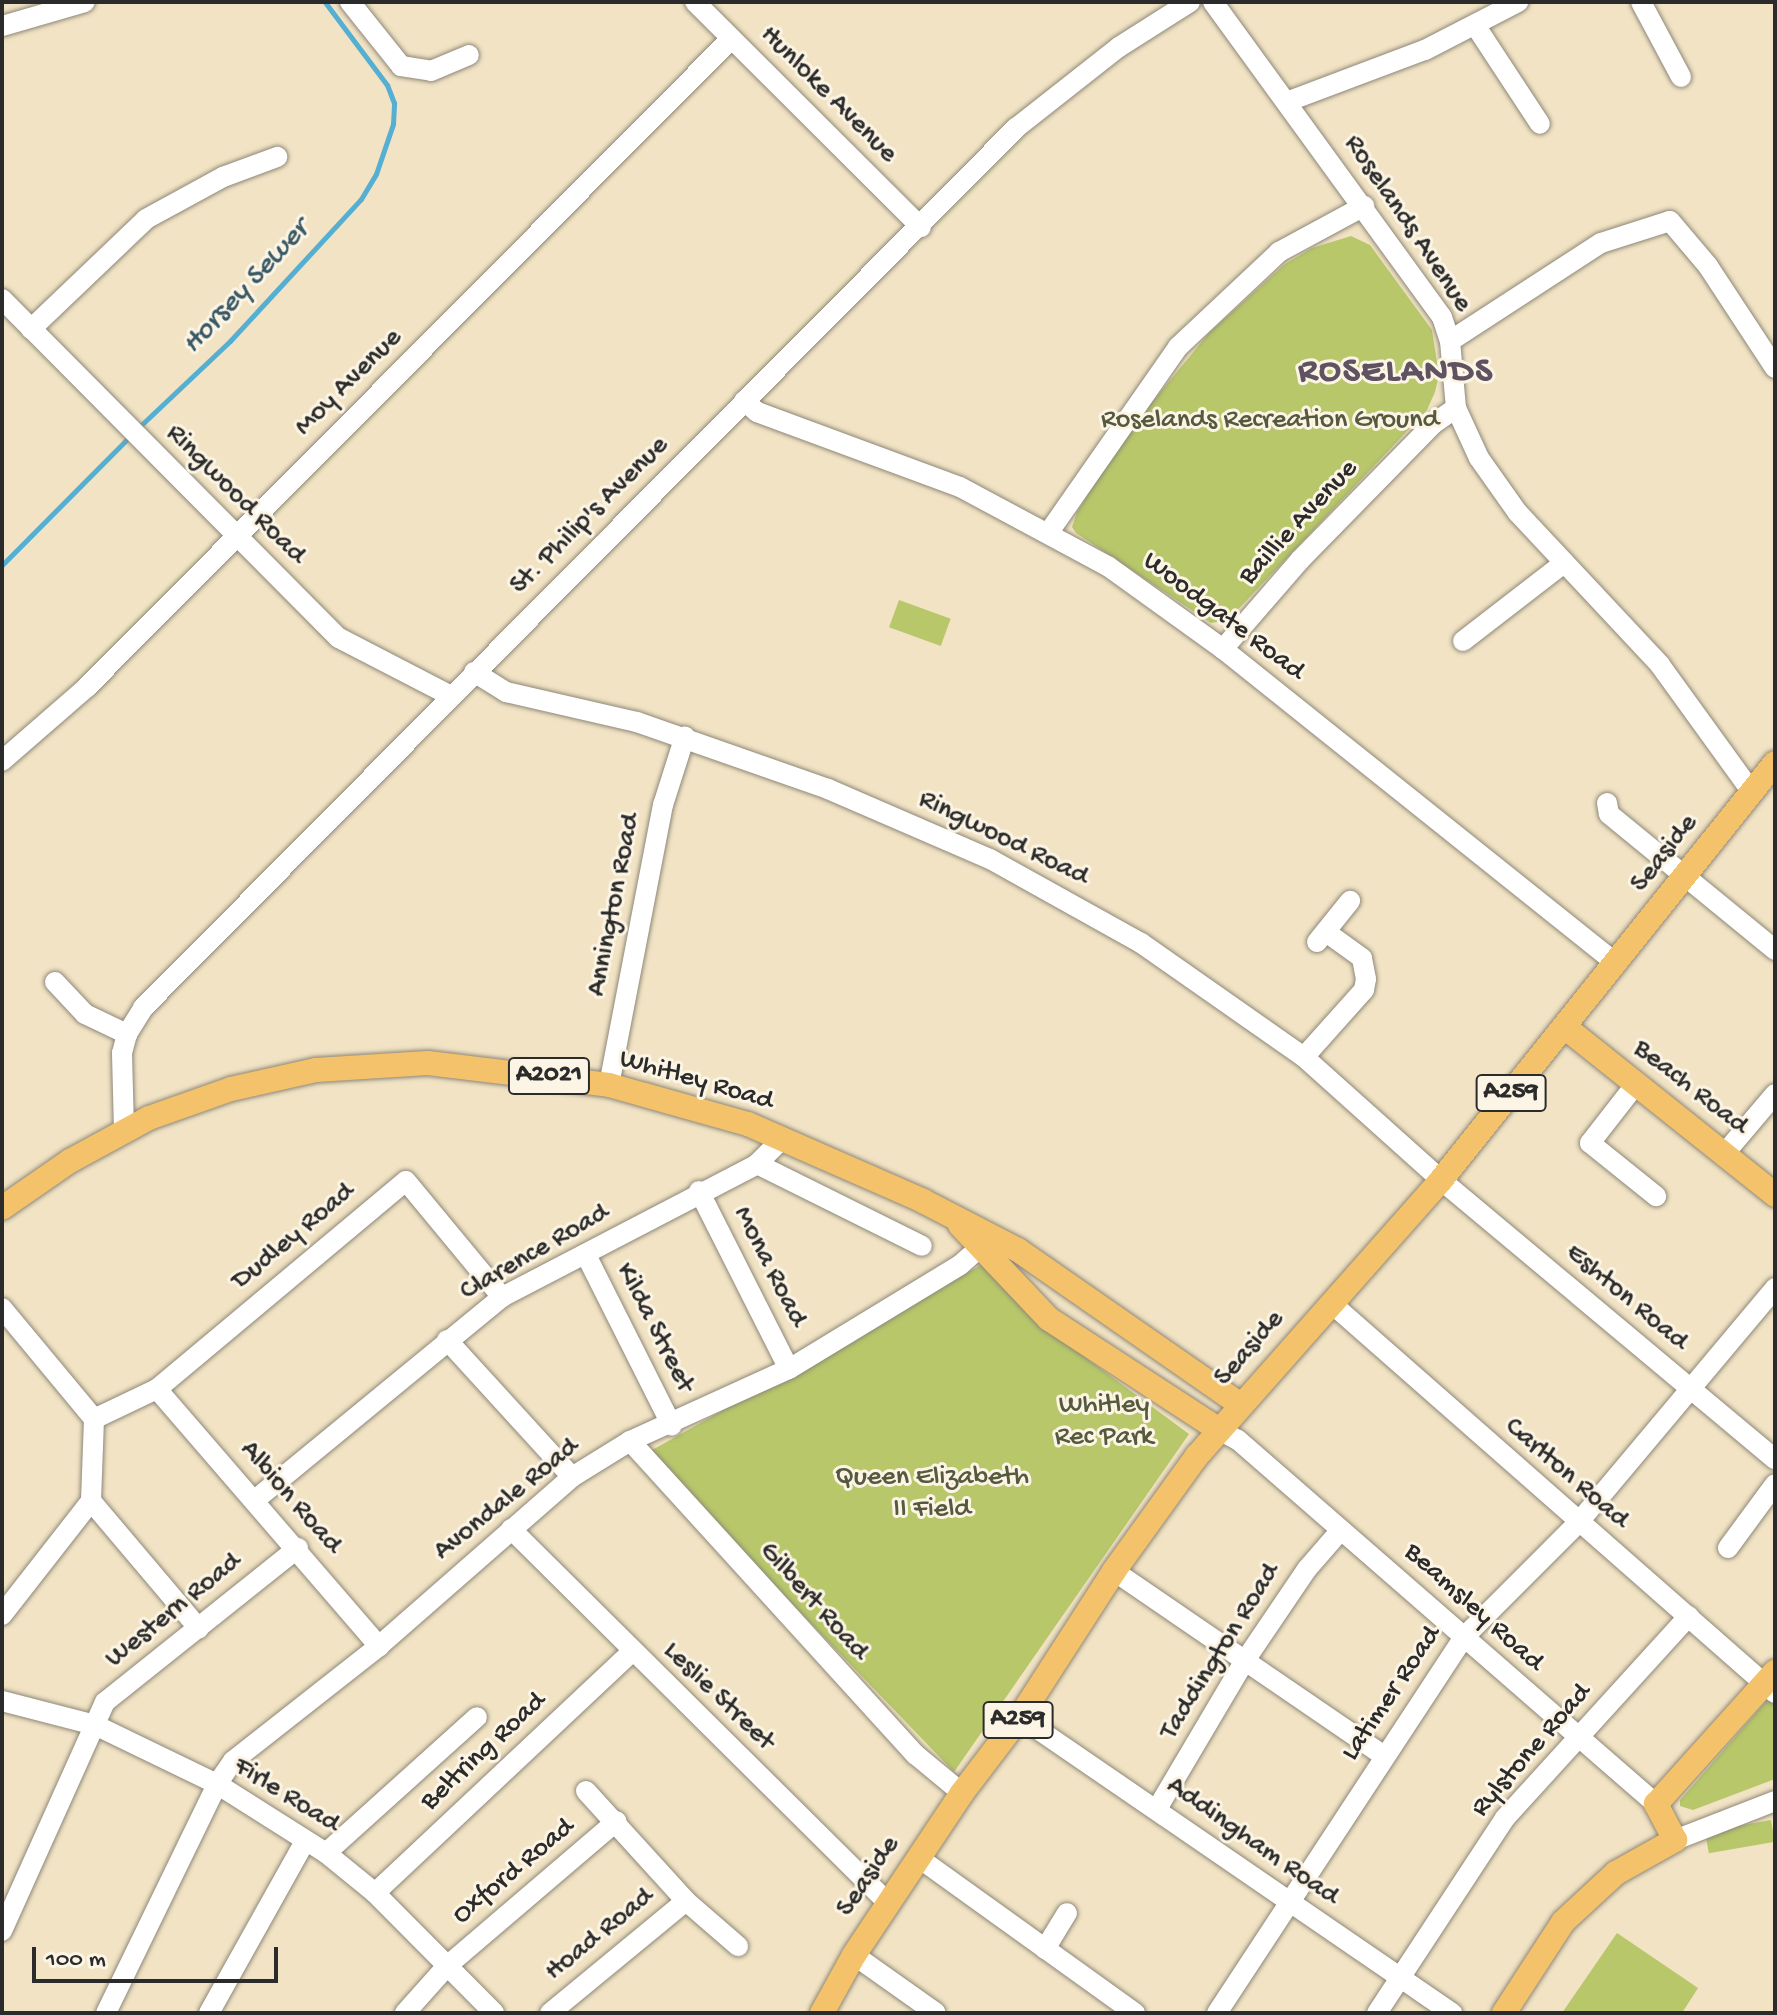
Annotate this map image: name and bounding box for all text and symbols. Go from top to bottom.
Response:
street label: Hunloke Avenue [752,19,904,171]
street label: Roselands Avenue [1335,129,1479,319]
water label: Horsey Sewer [176,213,318,363]
street label: Moy Avenue [288,322,410,444]
district label: ROSELANDS [1298,351,1494,395]
park label: Roselands Recreation Ground [1101,404,1439,438]
street label: Ringwood Road [158,418,312,572]
street label: St. Philip's Avenue [504,430,676,602]
street label: Baillie Avenue [1232,453,1366,593]
street label: Woodgate Road [1135,545,1311,689]
street label: Ringwood Road [913,783,1093,895]
street label: Seaside [1624,808,1706,900]
street label: Annington Road [581,811,649,999]
street label: Beach Road [1626,1033,1754,1143]
street label: Whitley Road [615,1043,777,1119]
road number: A2021 [507,1054,591,1098]
road number: A259 [1475,1071,1547,1115]
street label: Dudley Road [226,1176,362,1298]
street label: Clarence Road [455,1197,615,1309]
street label: Mona Road [724,1201,814,1333]
street label: Eshton Road [1558,1237,1694,1359]
street label: Kilda Street [607,1258,701,1398]
street label: Seaside [1208,1304,1292,1394]
park label: Whitley Rec Park [1055,1389,1153,1455]
street label: Carlton Road [1497,1411,1635,1537]
street label: Avondale Road [428,1431,586,1569]
street label: Albion Road [232,1434,348,1562]
park label: Queen Elizabeth II Field [835,1461,1029,1527]
street label: Gilbert Road [751,1536,875,1668]
street label: Beamsley Road [1396,1536,1550,1680]
street label: Western Road [99,1546,249,1676]
street label: Taddington Road [1153,1558,1289,1746]
street label: Latimer Road [1335,1620,1449,1768]
street label: Leslie Street [655,1635,781,1759]
street label: Rylstone Road [1465,1677,1599,1825]
street label: Beltring Road [414,1685,554,1819]
road number: A259 [982,1698,1054,1742]
street label: Firle Road [227,1750,345,1842]
street label: Addingham Road [1159,1770,1345,1914]
street label: Oxford Road [446,1811,582,1933]
street label: Seaside [830,1830,908,1924]
street label: Hoad Road [539,1881,661,1989]
scale bar [36,1931,282,1981]
text: 100 m [46,1946,106,1975]

